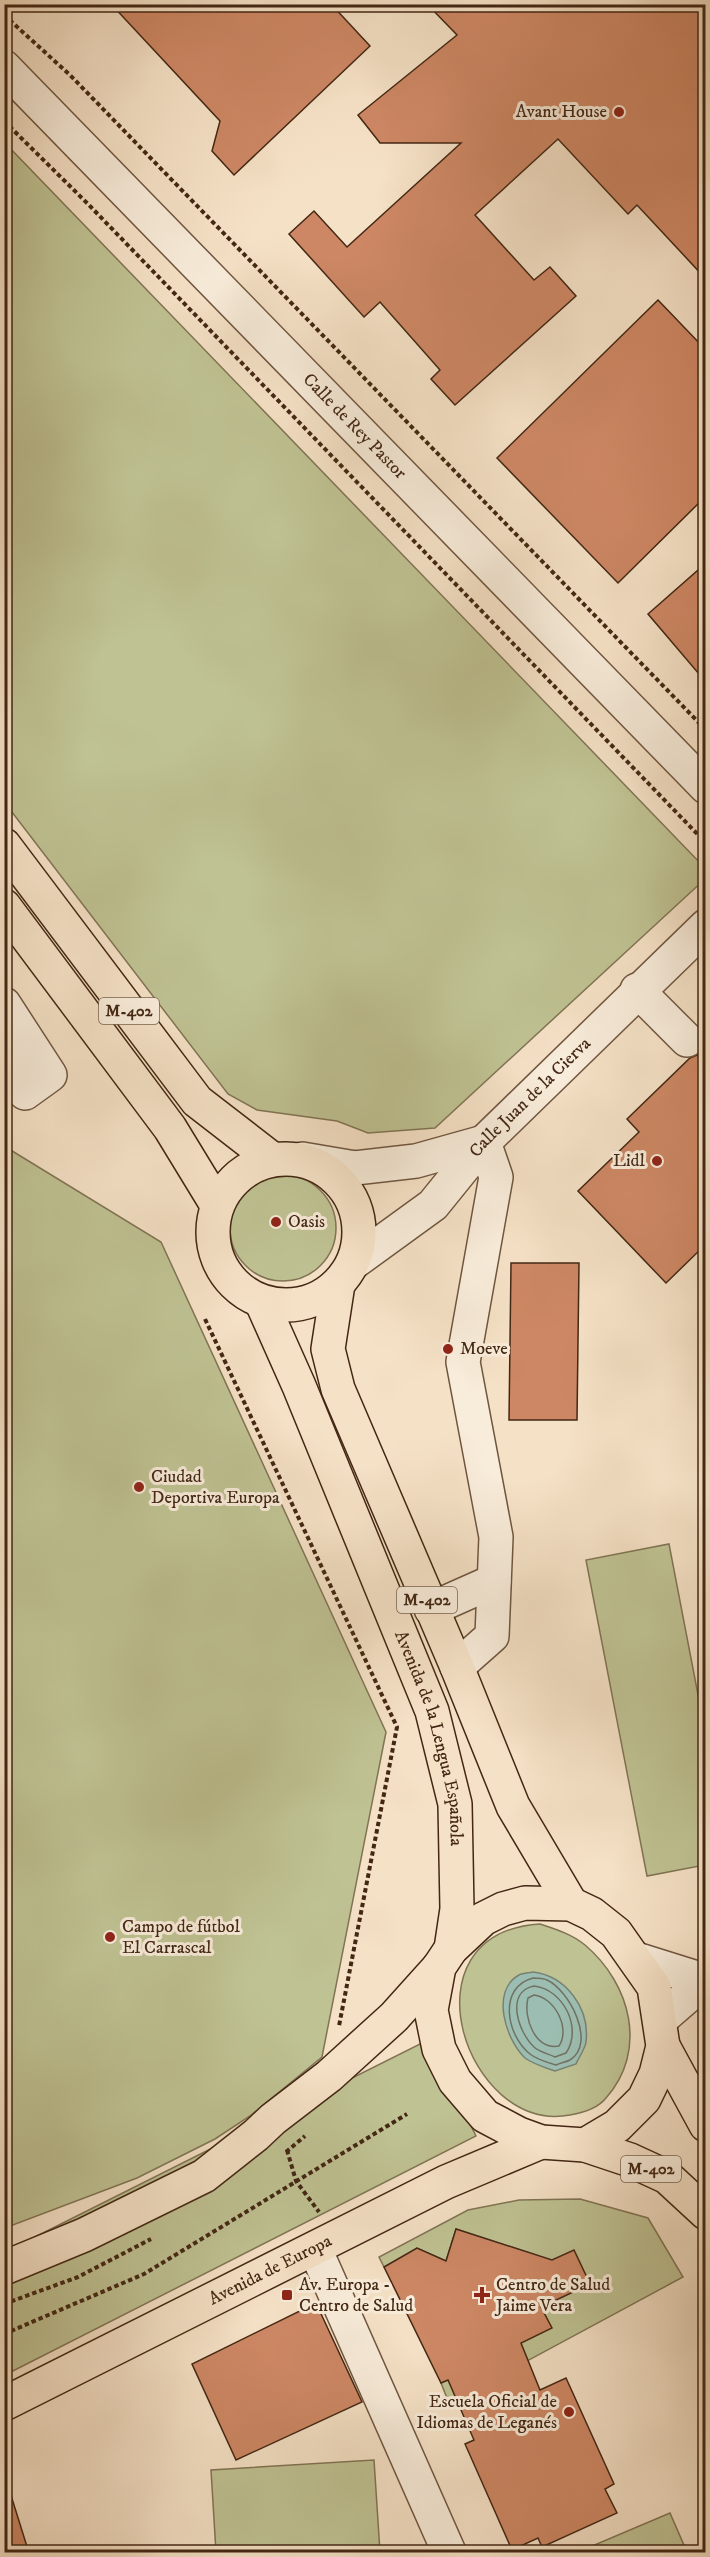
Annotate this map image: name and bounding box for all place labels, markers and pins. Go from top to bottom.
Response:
place label: Avant House [516,101,607,123]
marker: Avant House [612,105,626,119]
place label: Lidl [613,1150,646,1172]
marker: Lidl [650,1154,664,1168]
place label: Oasis [288,1211,325,1233]
marker: Oasis [269,1215,283,1229]
place label: Moeve [460,1338,508,1360]
marker: Moeve [441,1342,455,1356]
place label: Ciudad Deportiva Europa [151,1466,280,1509]
marker: Ciudad Deportiva Europa [132,1480,146,1494]
place label: Campo de fútbol El Carrascal [122,1916,240,1959]
marker: Campo de fútbol El Carrascal [103,1930,117,1944]
place label: Av. Europa - Centro de Salud [299,2274,413,2317]
place label: Centro de Salud Jaime Vera [494,2274,610,2317]
marker: Centro de Salud Jaime Vera [473,2286,491,2304]
marker: Av. Europa - Centro de Salud [280,2288,294,2302]
place label: Escuela Oficial de Idiomas de Leganés [416,2391,557,2434]
marker: Escuela Oficial de Idiomas de Leganés [562,2405,576,2419]

